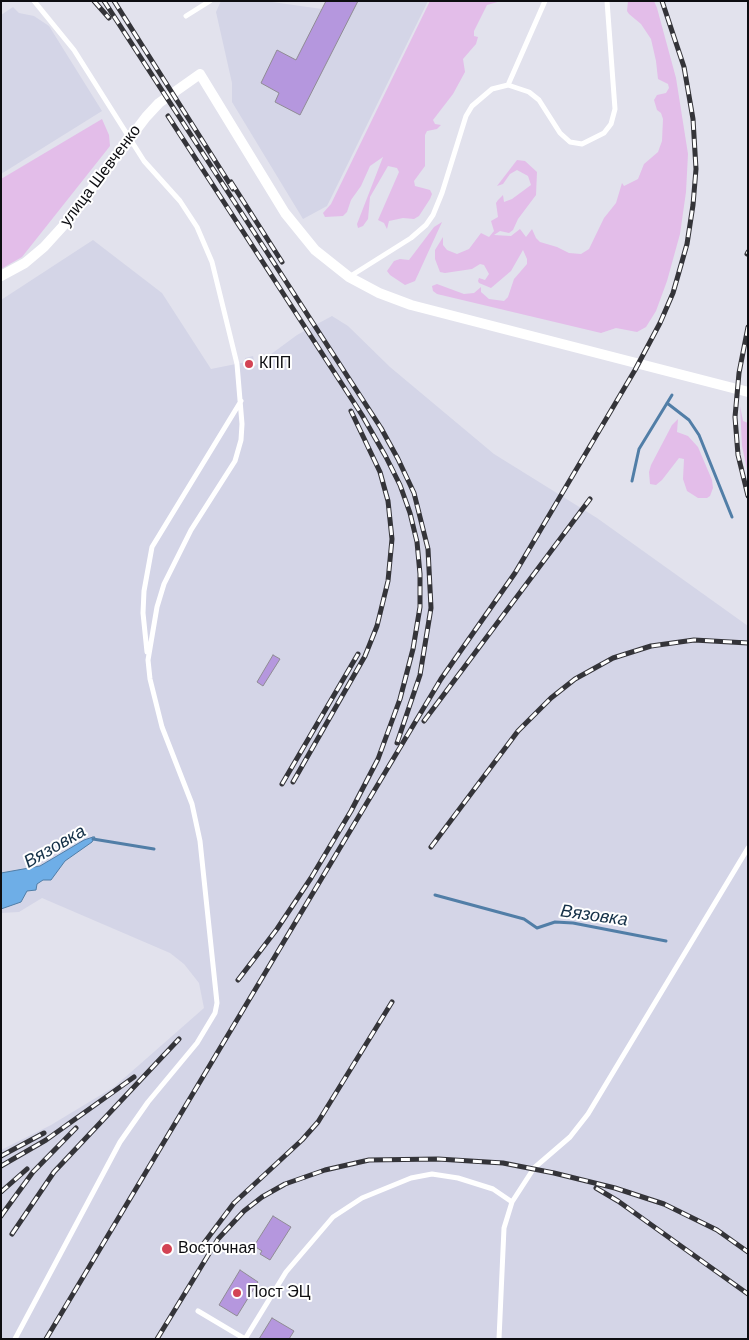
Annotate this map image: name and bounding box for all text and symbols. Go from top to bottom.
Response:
street label: улица Шевченко [57,122,145,230]
place label: КПП [259,354,291,374]
marker: КПП [243,358,255,370]
water label: Вязовка [20,821,90,873]
water label: Вязовка [559,901,629,931]
place label: Восточная [178,1239,256,1259]
marker: Восточная [160,1242,174,1256]
place label: Пост ЭЦ [247,1283,311,1303]
marker: Пост ЭЦ [231,1287,243,1299]

